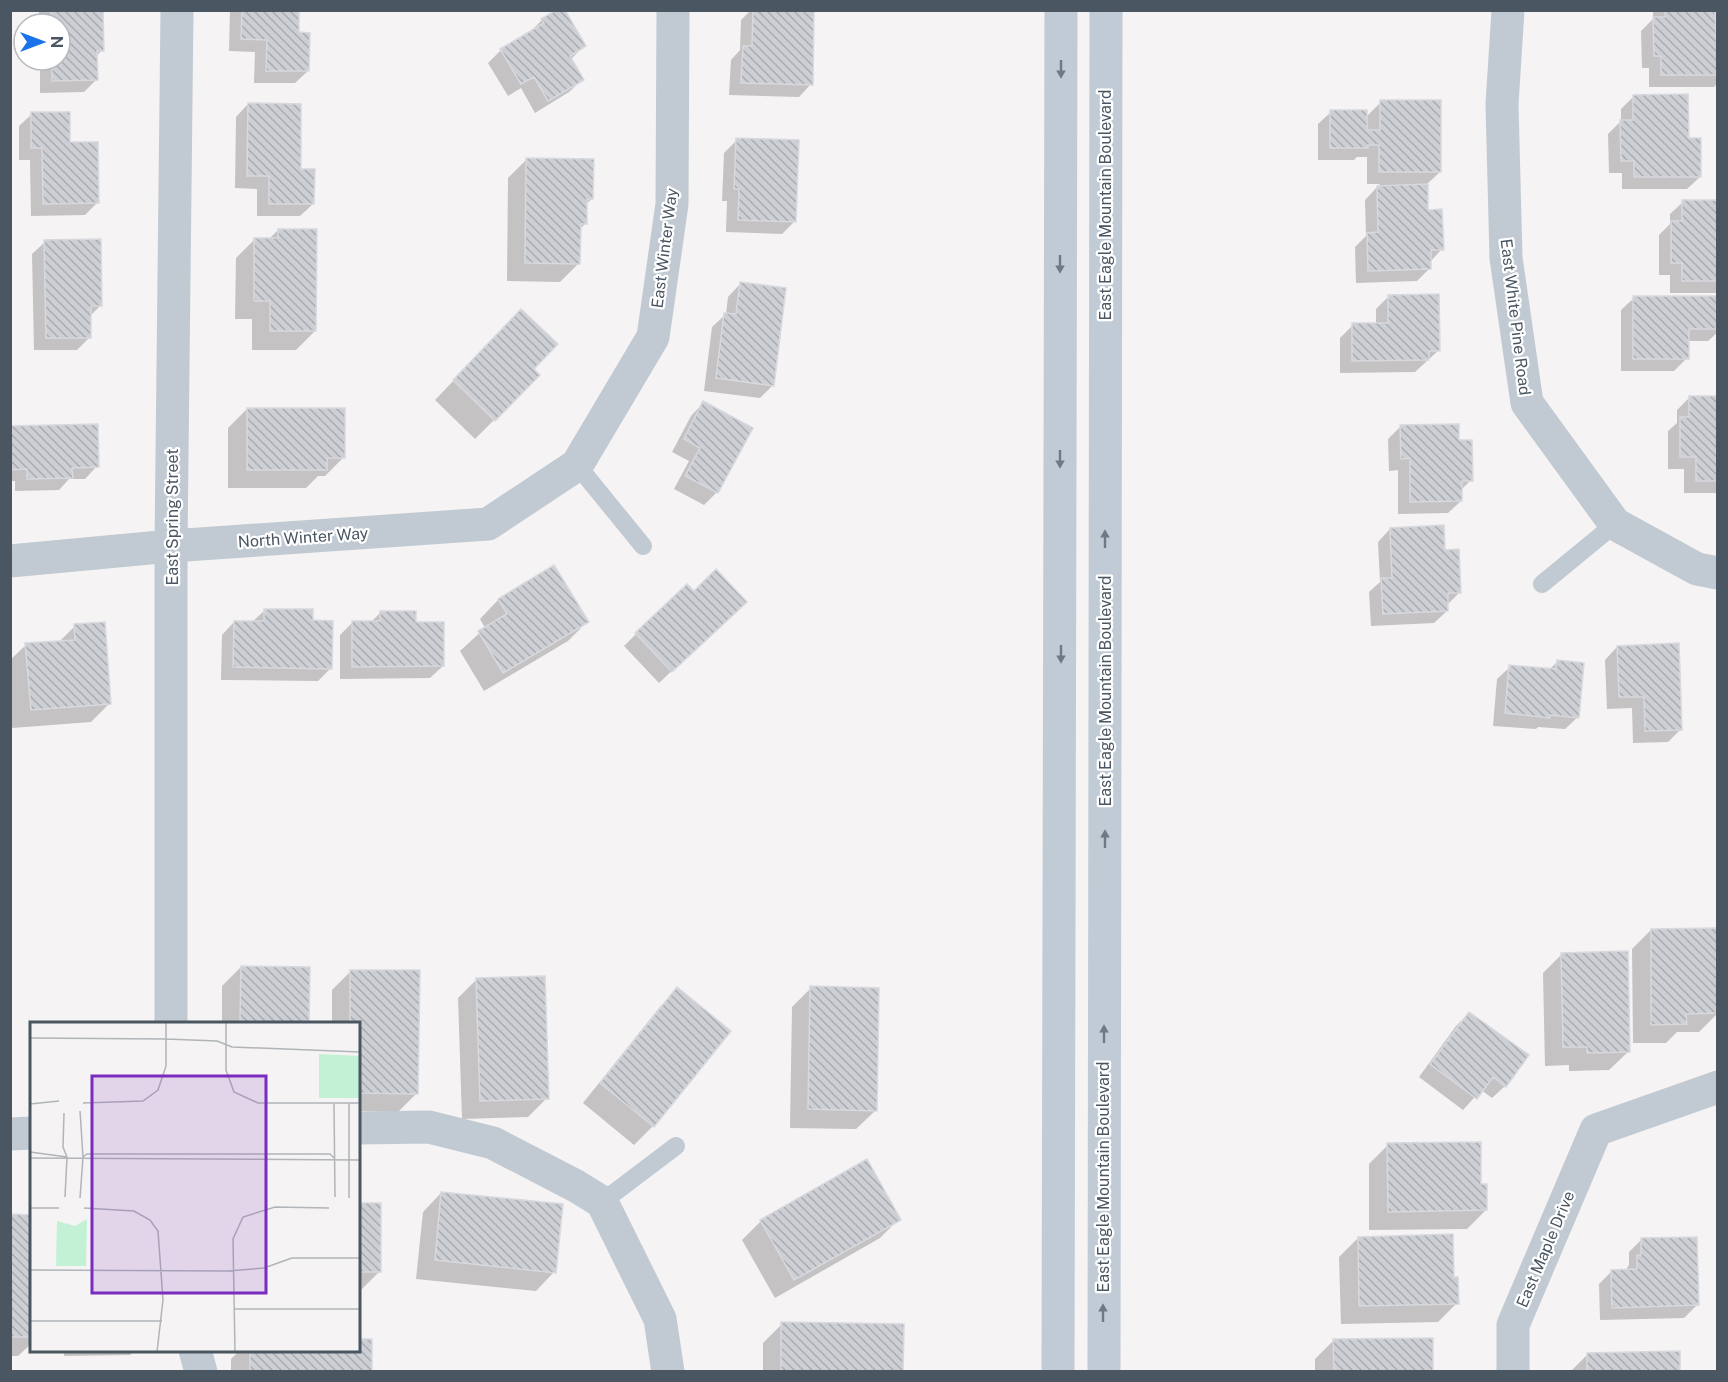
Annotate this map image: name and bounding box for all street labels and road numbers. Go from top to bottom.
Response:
street label: East Eagle Mountain Boulevard [1096,89,1115,321]
street label: East Winter Way [648,186,681,309]
street label: East White Pine Road [1496,238,1535,397]
street label: East Spring Street [163,449,182,586]
street label: North Winter Way [237,523,369,552]
street label: East Eagle Mountain Boulevard [1096,575,1115,807]
street label: East Eagle Mountain Boulevard [1094,1061,1113,1293]
street label: East Maple Drive [1512,1188,1579,1310]

